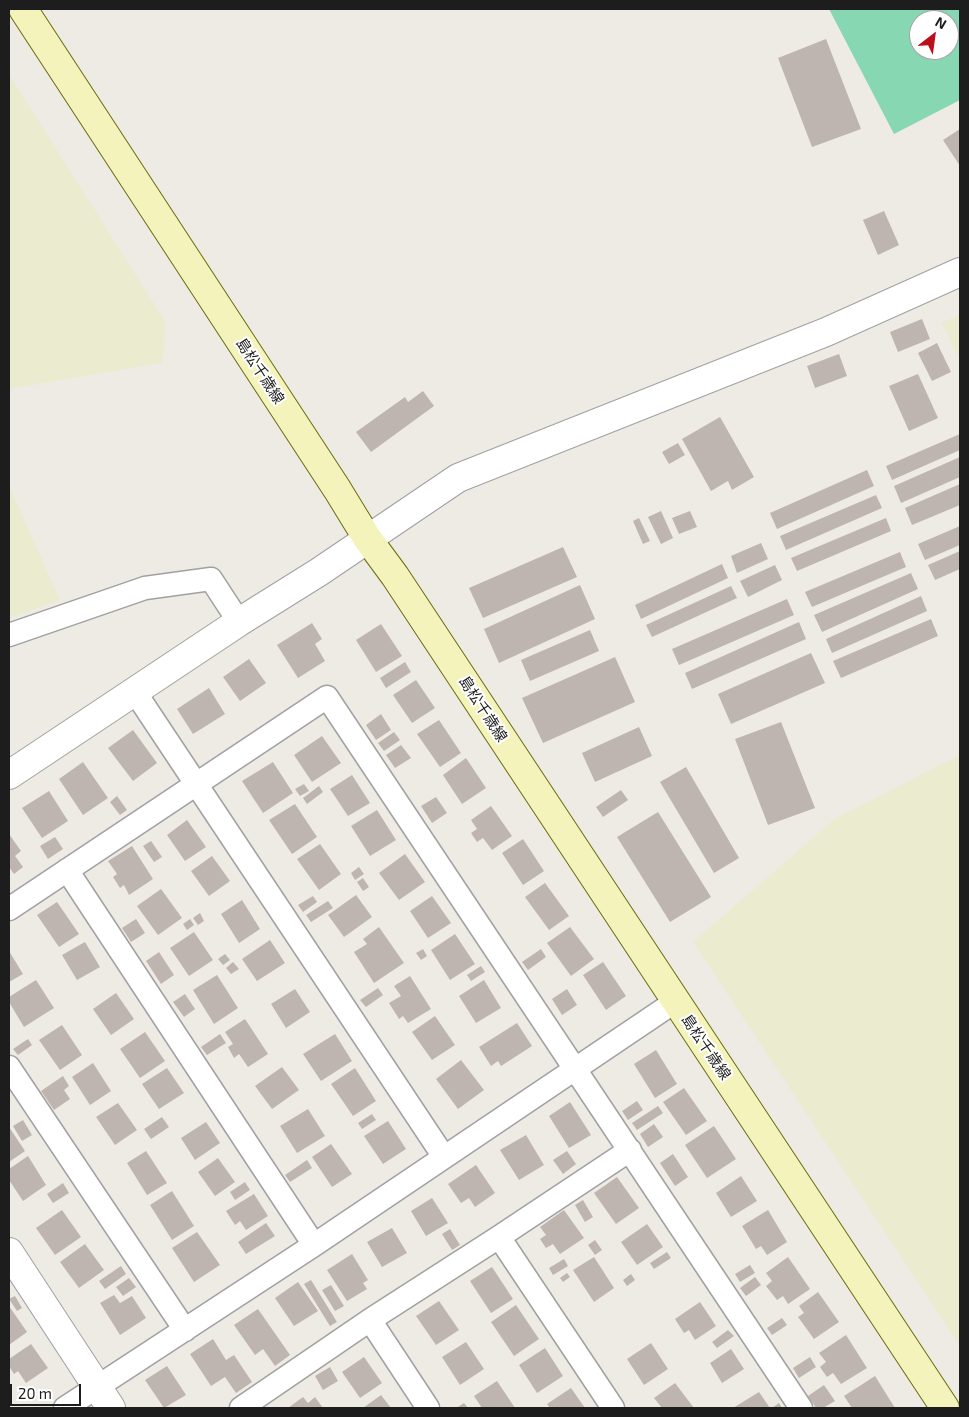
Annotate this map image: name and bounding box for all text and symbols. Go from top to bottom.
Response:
north arrow [909,10,959,60]
text: N [933,13,950,32]
street label: 島松千歳線 [232,335,288,407]
street label: 島松千歳線 [455,673,511,745]
street label: 島松千歳線 [678,1011,734,1083]
scale bar [12,1374,84,1406]
text: 20 m [18,1384,52,1402]

